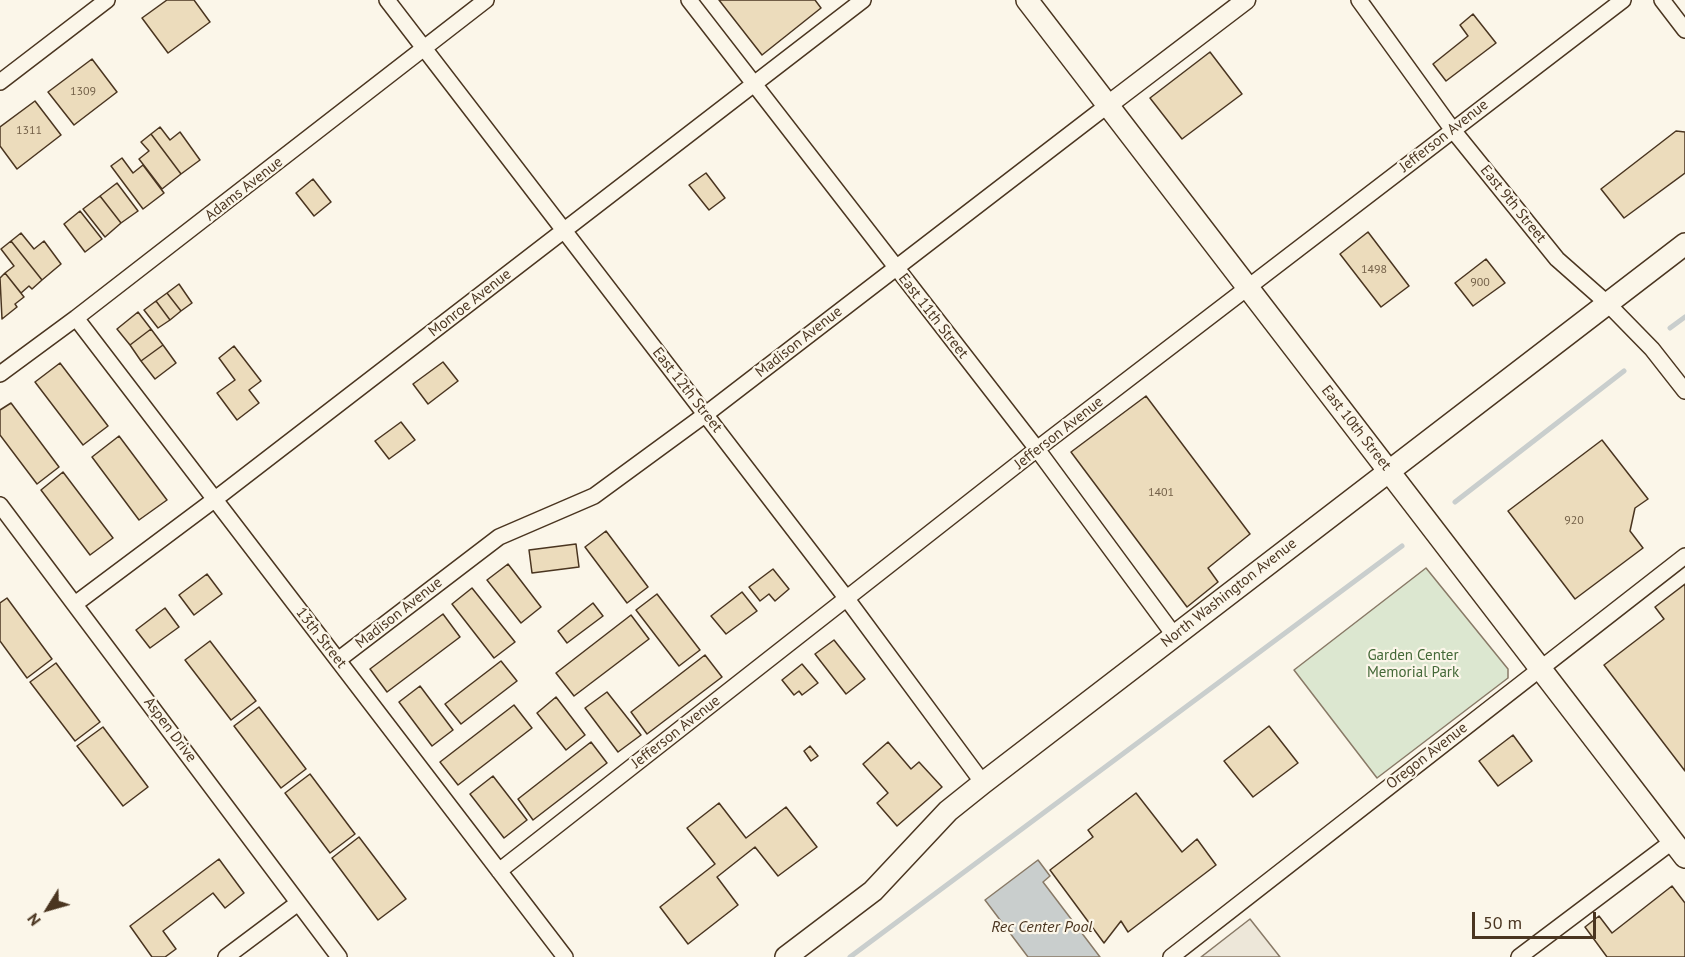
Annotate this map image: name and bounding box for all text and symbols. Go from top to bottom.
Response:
house number: 1309 [70,85,96,99]
street label: Jefferson Avenue [1396,96,1492,176]
house number: 1311 [16,124,42,138]
street label: Adams Avenue [202,153,286,225]
street label: East 9th Street [1476,162,1550,246]
house number: 1498 [1361,263,1387,277]
street label: Monroe Avenue [425,265,515,341]
street label: East 11th Street [894,270,972,362]
house number: 900 [1470,276,1490,290]
street label: Madison Avenue [752,303,846,381]
street label: East 12th Street [648,344,726,436]
street label: East 10th Street [1317,382,1395,474]
street label: Jefferson Avenue [1011,393,1107,473]
house number: 1401 [1148,486,1174,500]
house number: 920 [1564,514,1584,528]
street label: North Washington Avenue [1158,534,1300,652]
street label: Madison Avenue [352,574,446,652]
street label: 13th Street [292,604,350,672]
park label: Garden Center Memorial Park [1367,647,1459,682]
street label: Jefferson Avenue [628,692,724,772]
street label: Aspen Drive [140,694,200,766]
street label: Oregon Avenue [1383,719,1471,793]
north arrow [18,879,78,939]
scale bar [1475,900,1600,938]
text: N [22,910,45,930]
text: 50 m [1483,911,1522,934]
water label: Rec Center Pool [991,917,1093,937]

